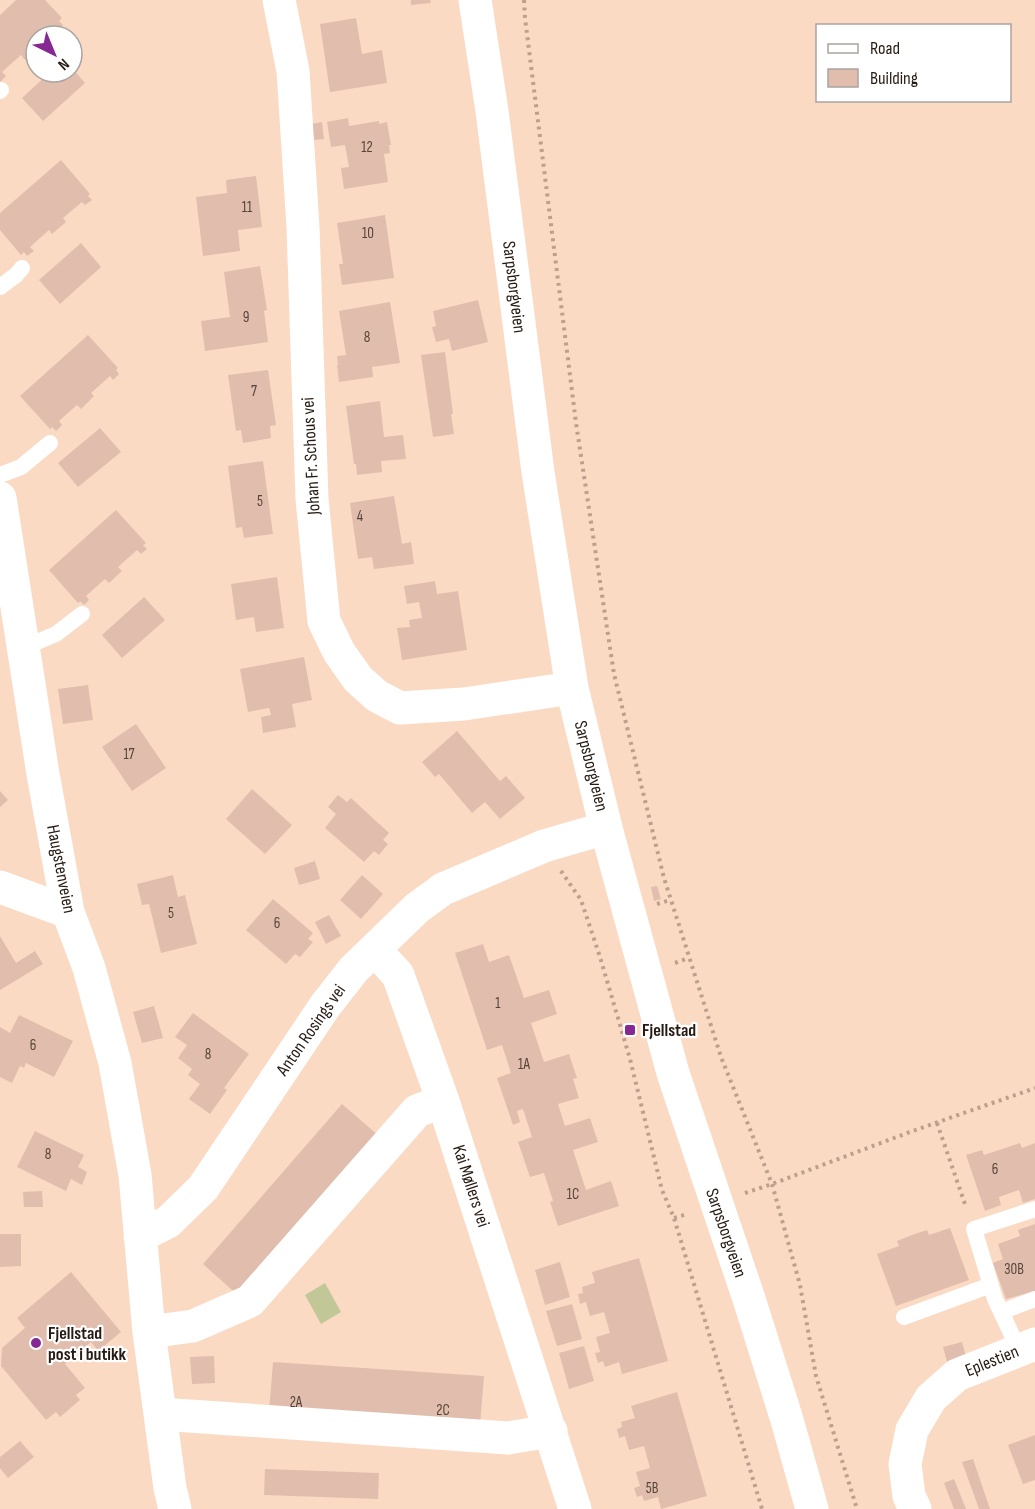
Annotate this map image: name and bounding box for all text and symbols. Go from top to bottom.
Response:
north arrow [24,24,84,84]
legend [816,24,1011,102]
text: Road [870,38,900,59]
text: N [54,54,73,74]
text: Building [870,68,918,89]
house number: 12 [361,138,373,157]
house number: 11 [242,198,253,217]
house number: 10 [362,224,374,243]
street label: Sarpsborgveien [498,240,530,334]
house number: 9 [243,308,249,327]
house number: 8 [364,328,370,347]
house number: 7 [251,382,257,401]
street label: Johan Fr. Schous vei [297,397,325,516]
house number: 5 [257,492,263,511]
house number: 4 [357,507,363,526]
street label: Sarpsborgveien [570,719,612,813]
house number: 17 [123,745,135,764]
street label: Haugstenveien [42,823,80,915]
house number: 5 [168,904,174,923]
house number: 6 [274,914,280,933]
street label: Anton Rosings vei [271,980,350,1080]
house number: 1 [495,994,501,1013]
place label: Fjellstad [642,1020,696,1041]
marker: Fjellstad [623,1023,637,1037]
house number: 6 [30,1036,36,1055]
house number: 8 [205,1045,211,1064]
house number: 1A [518,1055,531,1074]
street label: Kai Møllers vei [448,1142,494,1230]
house number: 8 [45,1145,51,1164]
house number: 6 [992,1160,998,1179]
house number: 1C [567,1185,579,1204]
street label: Sarpsborgveien [701,1186,751,1280]
house number: 30B [1004,1260,1024,1279]
place label: Fjellstad post i butikk [48,1323,127,1365]
marker: Fjellstad post i butikk [29,1336,43,1350]
street label: Eplestien [962,1341,1022,1381]
house number: 2A [290,1393,303,1412]
house number: 2C [436,1401,450,1420]
house number: 5B [646,1479,659,1498]

